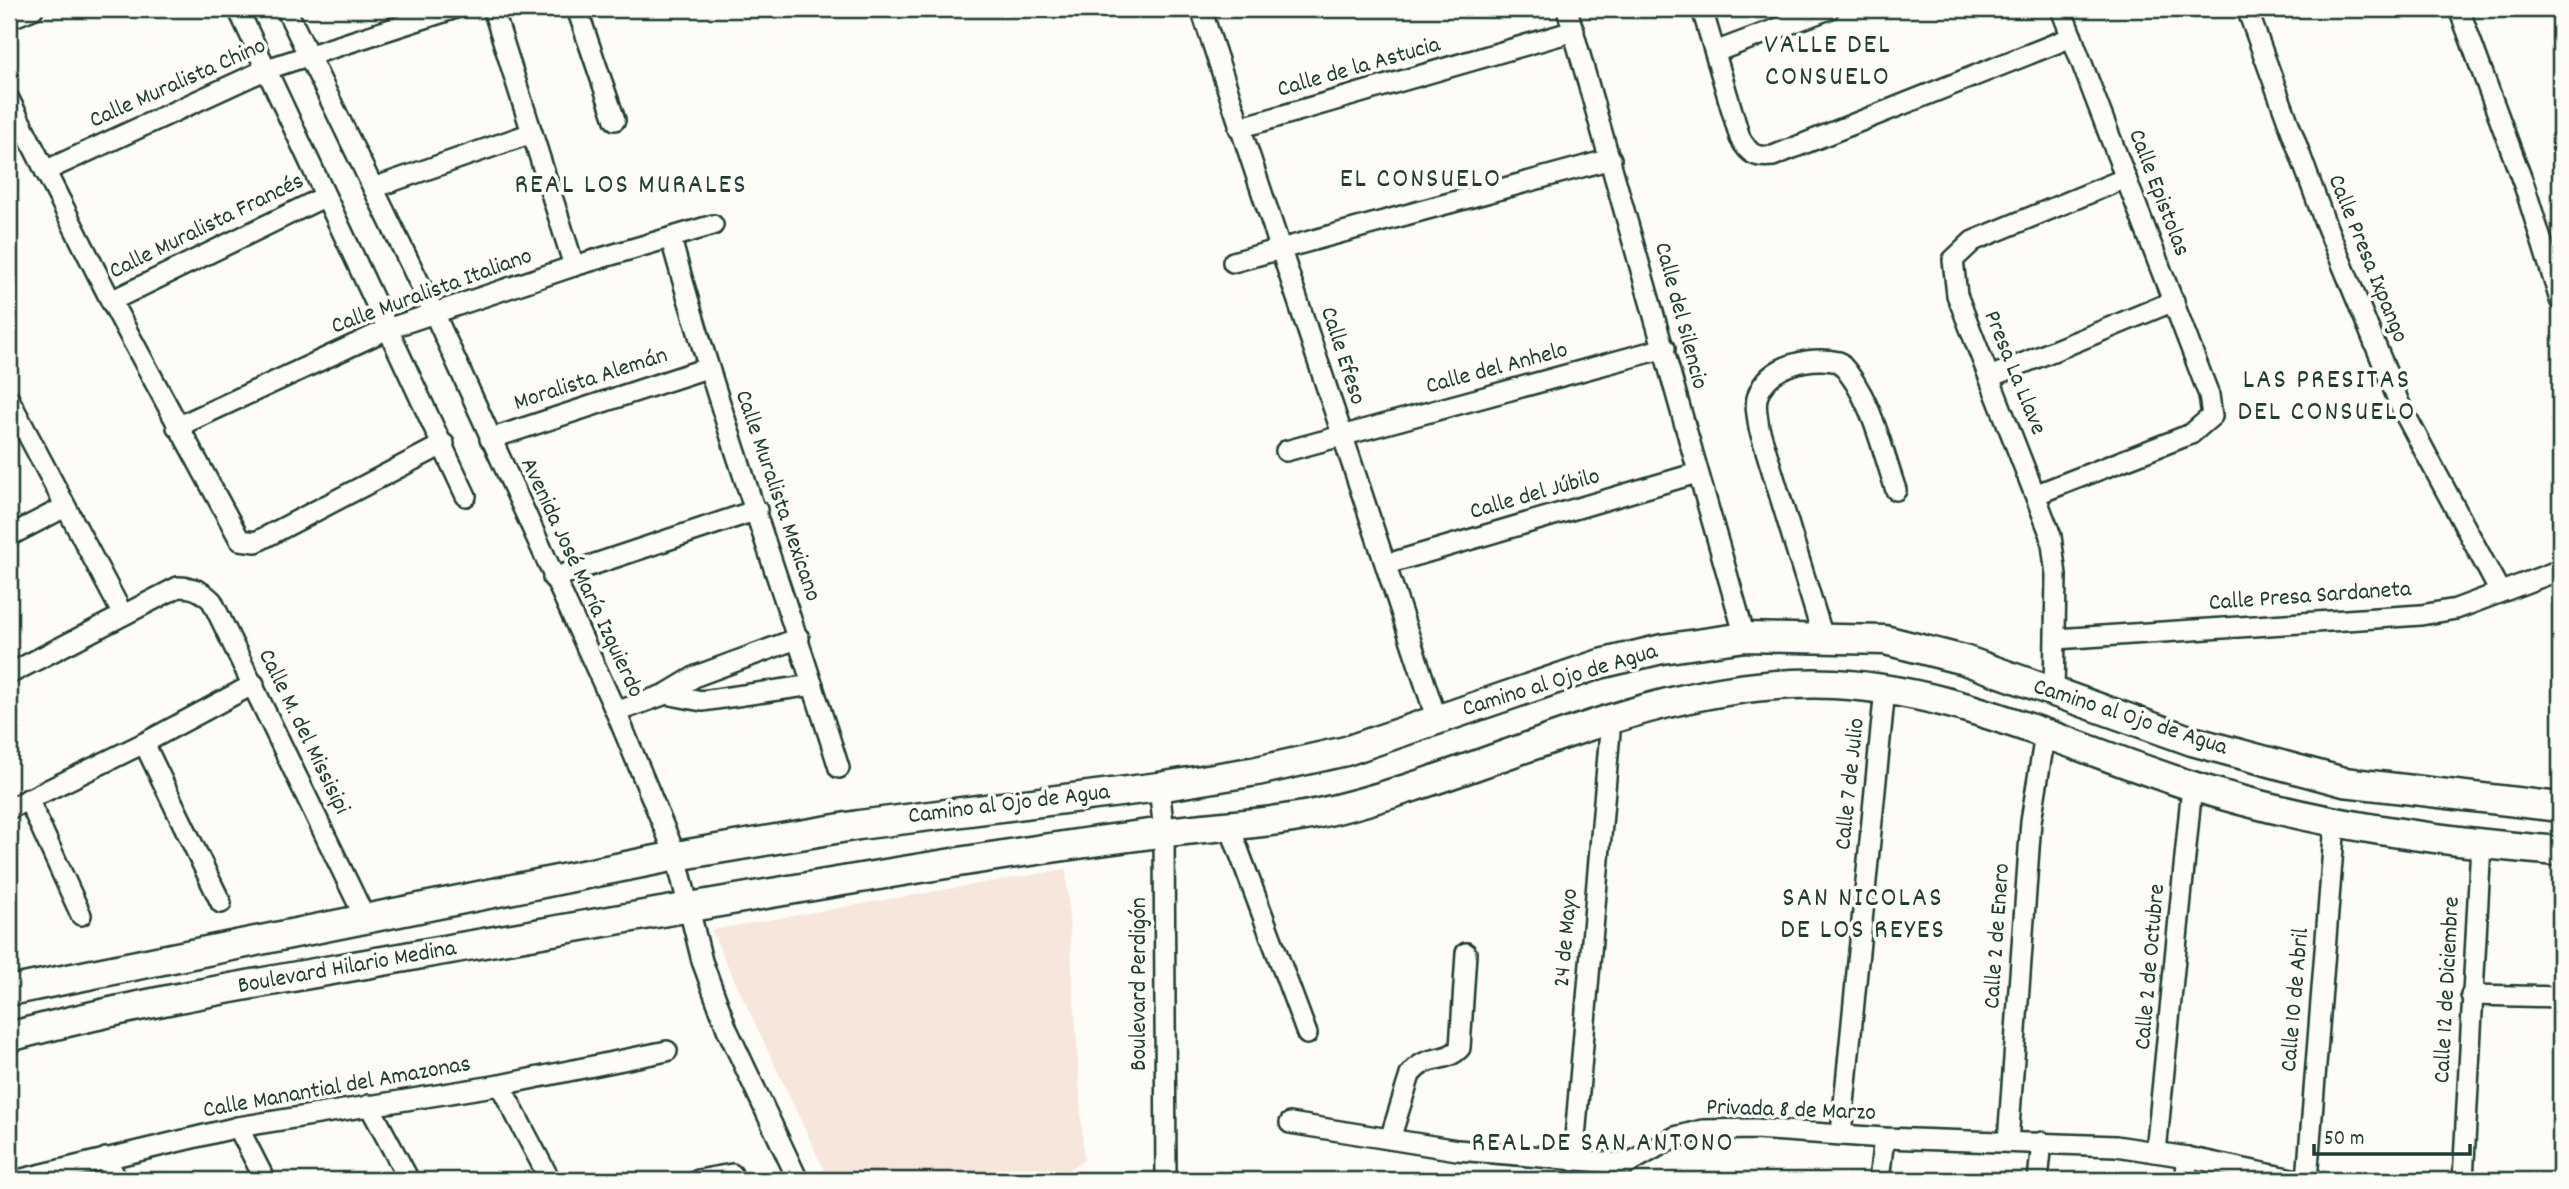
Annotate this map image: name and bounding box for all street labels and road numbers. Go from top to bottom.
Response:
street label: Calle de la Astucia [1274,28,1445,108]
street label: Calle Muralista Chino [84,30,272,138]
street label: Calle Epistolas [2118,125,2198,261]
street label: Calle Muralista Francés [104,165,310,289]
street label: Calle Presa Ixpango [2318,170,2416,348]
street label: Calle del Silencio [1644,239,1716,393]
street label: Calle Muralista Italiano [327,240,537,344]
street label: Calle Efeso [1310,303,1374,409]
street label: Presa La Llave [1974,306,2054,440]
street label: Calle del Anhelo [1422,334,1572,404]
street label: Moralista Alemán [510,339,672,421]
street label: Calle Muralista Mexicano [725,386,829,606]
street label: Avenida José María Izquierdo [510,452,652,704]
street label: Calle del Júbilo [1466,460,1604,530]
street label: Calle Presa Sardaneta [2208,573,2413,621]
street label: Camino al Ojo de Agua [1458,635,1662,727]
street label: Calle M. del Missisipi [248,644,358,820]
street label: Camino al Ojo de Agua [2028,671,2232,766]
street label: Calle 7 de Julio [1827,716,1875,852]
street label: Camino al Ojo de Agua [906,776,1112,834]
street label: Calle 2 de Enero [1976,862,2020,1010]
street label: Calle 2 de Octubre [2127,883,2175,1051]
street label: 24 de Mayo [1546,887,1588,989]
street label: Calle 12 de Diciembre [2426,896,2470,1084]
street label: Boulevard Perdigón [1123,897,1157,1071]
street label: Calle 10 de Abril [2273,926,2319,1073]
street label: Boulevard Hilario Medina [235,932,460,1004]
street label: Calle Manantial del Amazonas [201,1048,473,1128]
street label: Privada 8 de Marzo [1705,1091,1877,1131]

